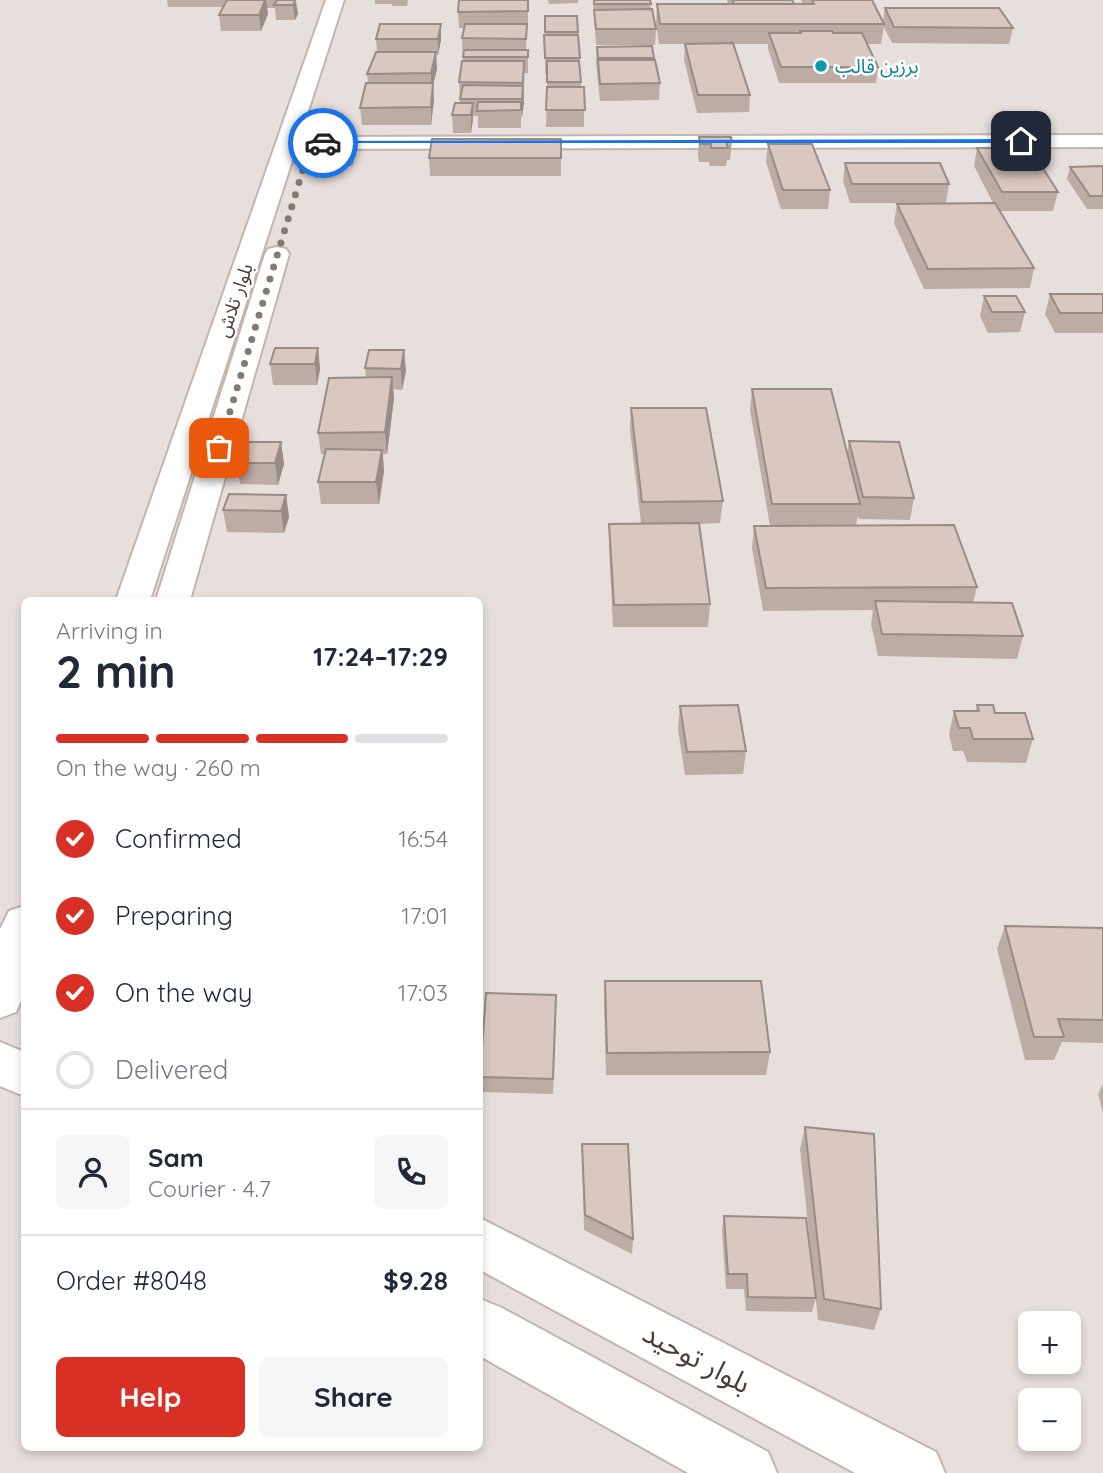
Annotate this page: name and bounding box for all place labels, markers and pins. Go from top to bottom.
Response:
place label: برزین قالب [835,54,919,78]
marker: برزین قالب [813,58,829,74]
pin [991,111,1051,171]
pin [189,418,249,478]

